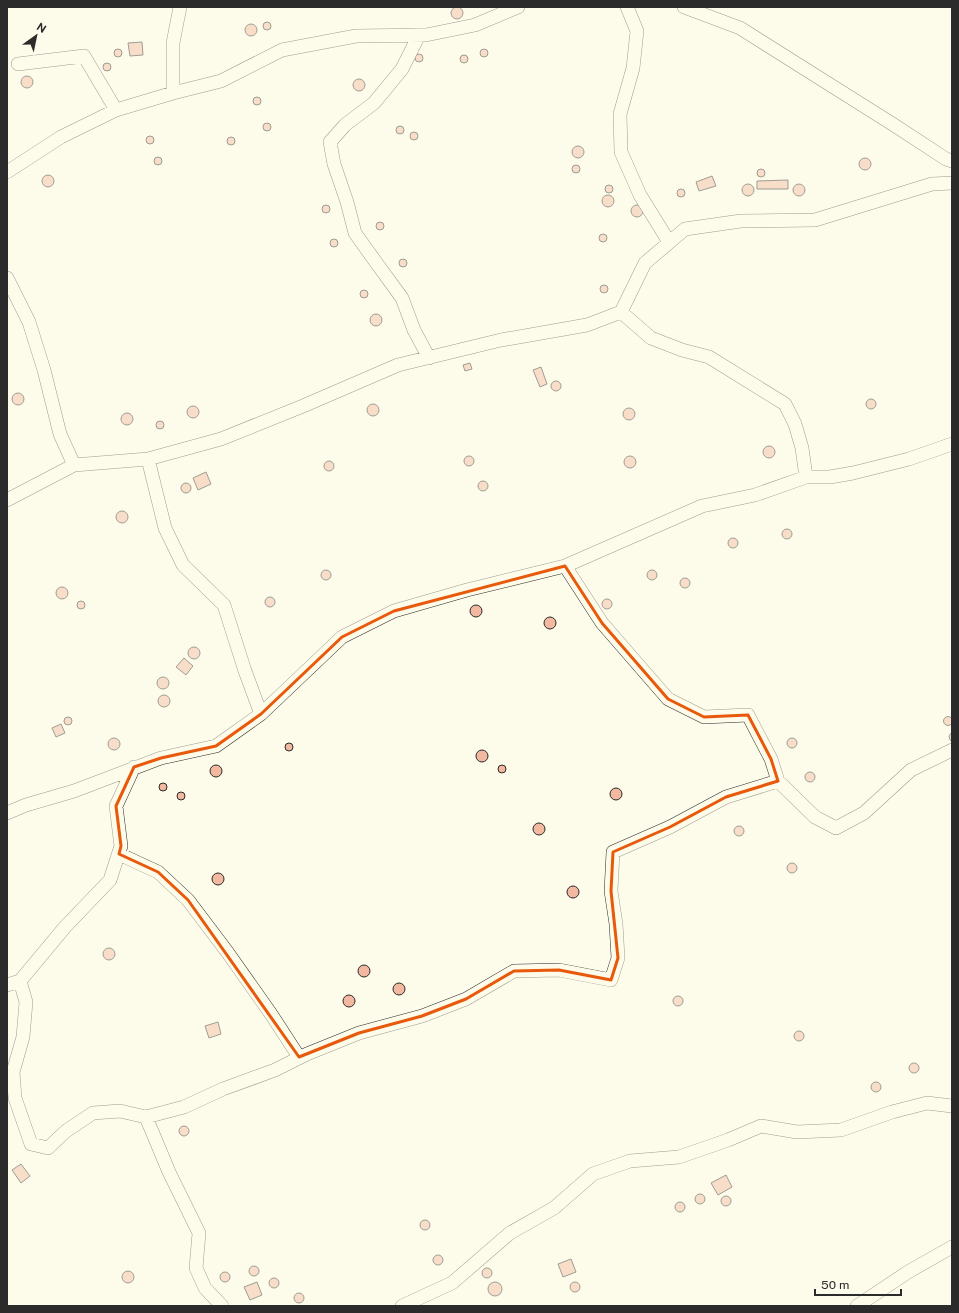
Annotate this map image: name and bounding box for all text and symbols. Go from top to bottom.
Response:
north arrow [16,16,56,56]
text: N [35,20,48,35]
scale bar [815,1271,901,1297]
text: 50 m [821,1278,849,1292]

